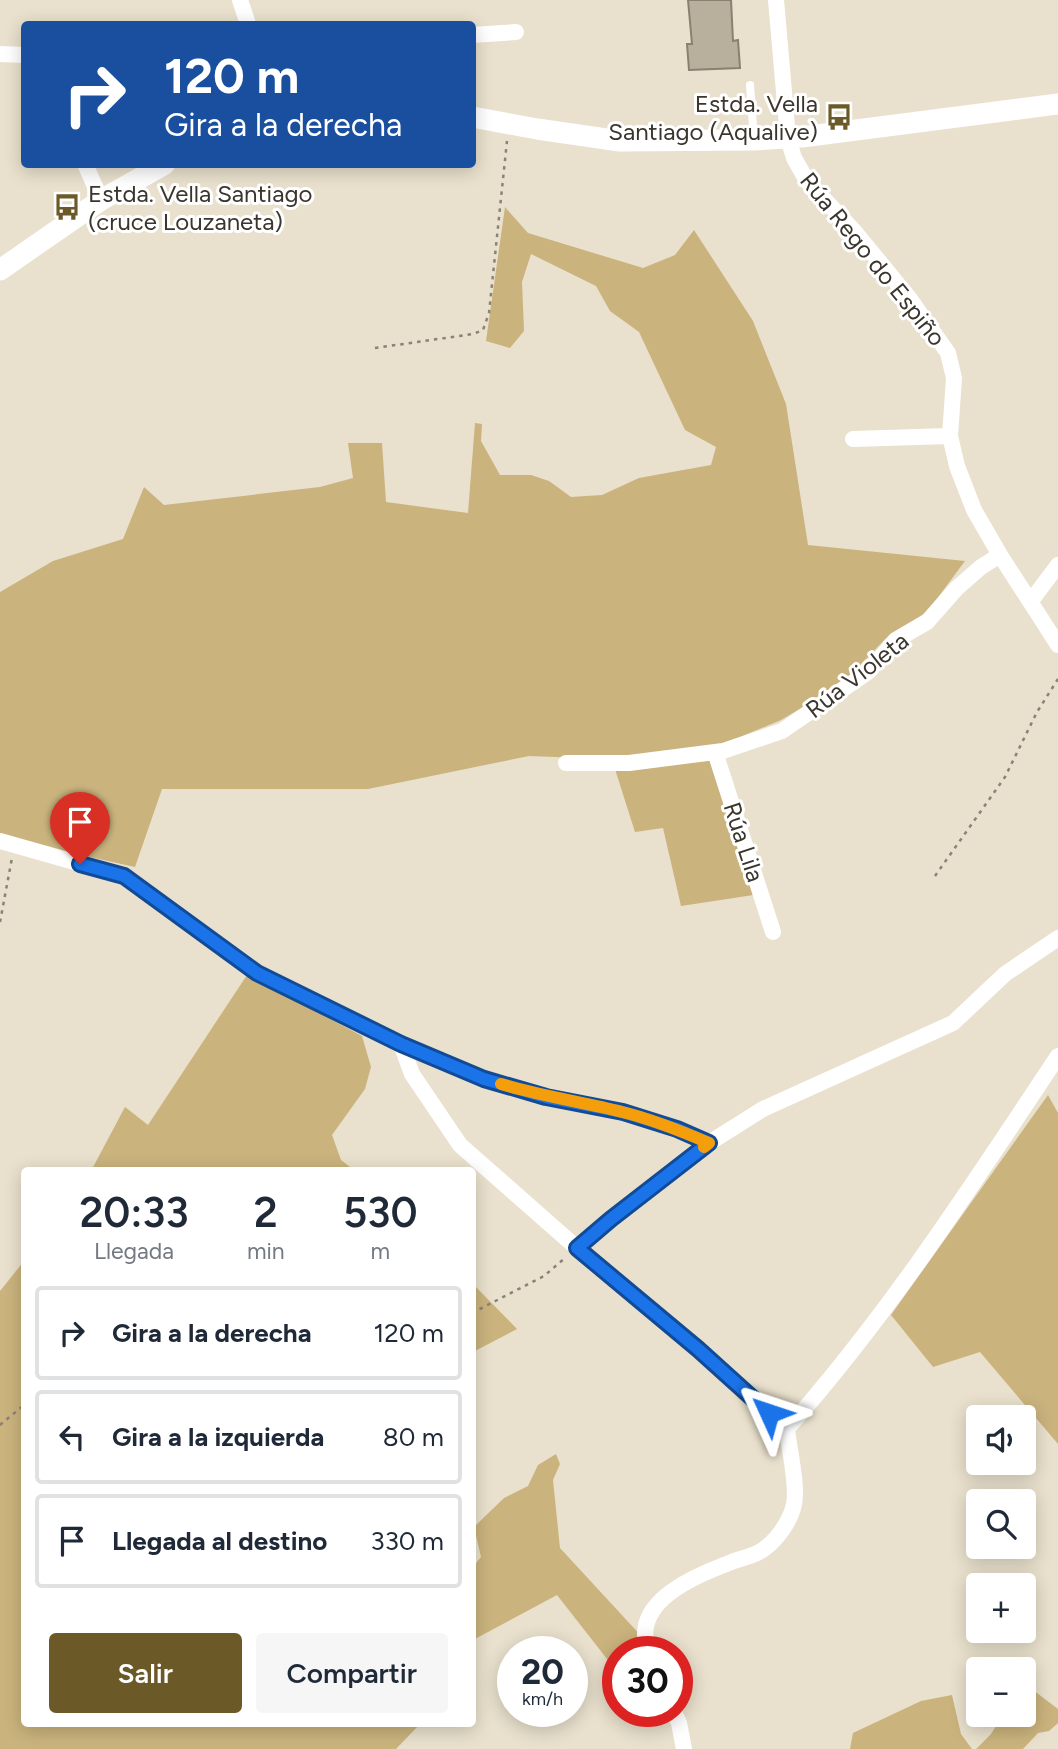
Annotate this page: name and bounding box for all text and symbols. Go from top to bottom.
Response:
text: 120 m [164,46,299,105]
icon: right [49,49,140,140]
place label: Estda. Vella Santiago (Aqualive) [608,89,818,146]
bus stop icon: Estda. Vella Santiago (Aqualive) [824,102,854,132]
text: Gira a la derecha [164,106,402,144]
street label: Rúa Rego do Espiño [794,166,952,352]
place label: Estda. Vella Santiago (cruce Louzaneta) [88,179,312,236]
bus stop icon: Estda. Vella Santiago (cruce Louzaneta) [52,192,82,222]
street label: Rúa Violeta [800,626,914,724]
pin [50,792,110,864]
street label: Rúa Lila [718,798,770,886]
icon: arrive [61,803,99,841]
text: 20:33 [79,1187,189,1238]
text: 2 [254,1187,278,1238]
text: 530 [343,1187,418,1238]
text: Llegada [94,1237,174,1265]
text: min [247,1237,285,1265]
text: m [371,1237,390,1265]
icon: right [53,1314,91,1352]
text: Gira a la derecha [112,1317,312,1349]
text: 120 m [374,1317,444,1349]
position arrow [732,1376,806,1450]
map controls [966,1405,1036,1727]
button: sound [966,1405,1036,1475]
icon: left [53,1418,91,1456]
text: Gira a la izquierda [112,1421,324,1453]
text: 80 m [383,1421,444,1453]
button: search [966,1489,1036,1559]
icon: arrive [53,1522,91,1560]
text: Llegada al destino [112,1525,327,1557]
text: 330 m [370,1525,444,1557]
button: + [966,1573,1036,1643]
button: Salir [49,1633,242,1713]
button: Compartir [256,1633,448,1713]
speed limit sign: 30 [602,1636,693,1727]
text: 20 [521,1651,564,1693]
button: − [966,1657,1036,1727]
text: km/h [522,1688,563,1710]

